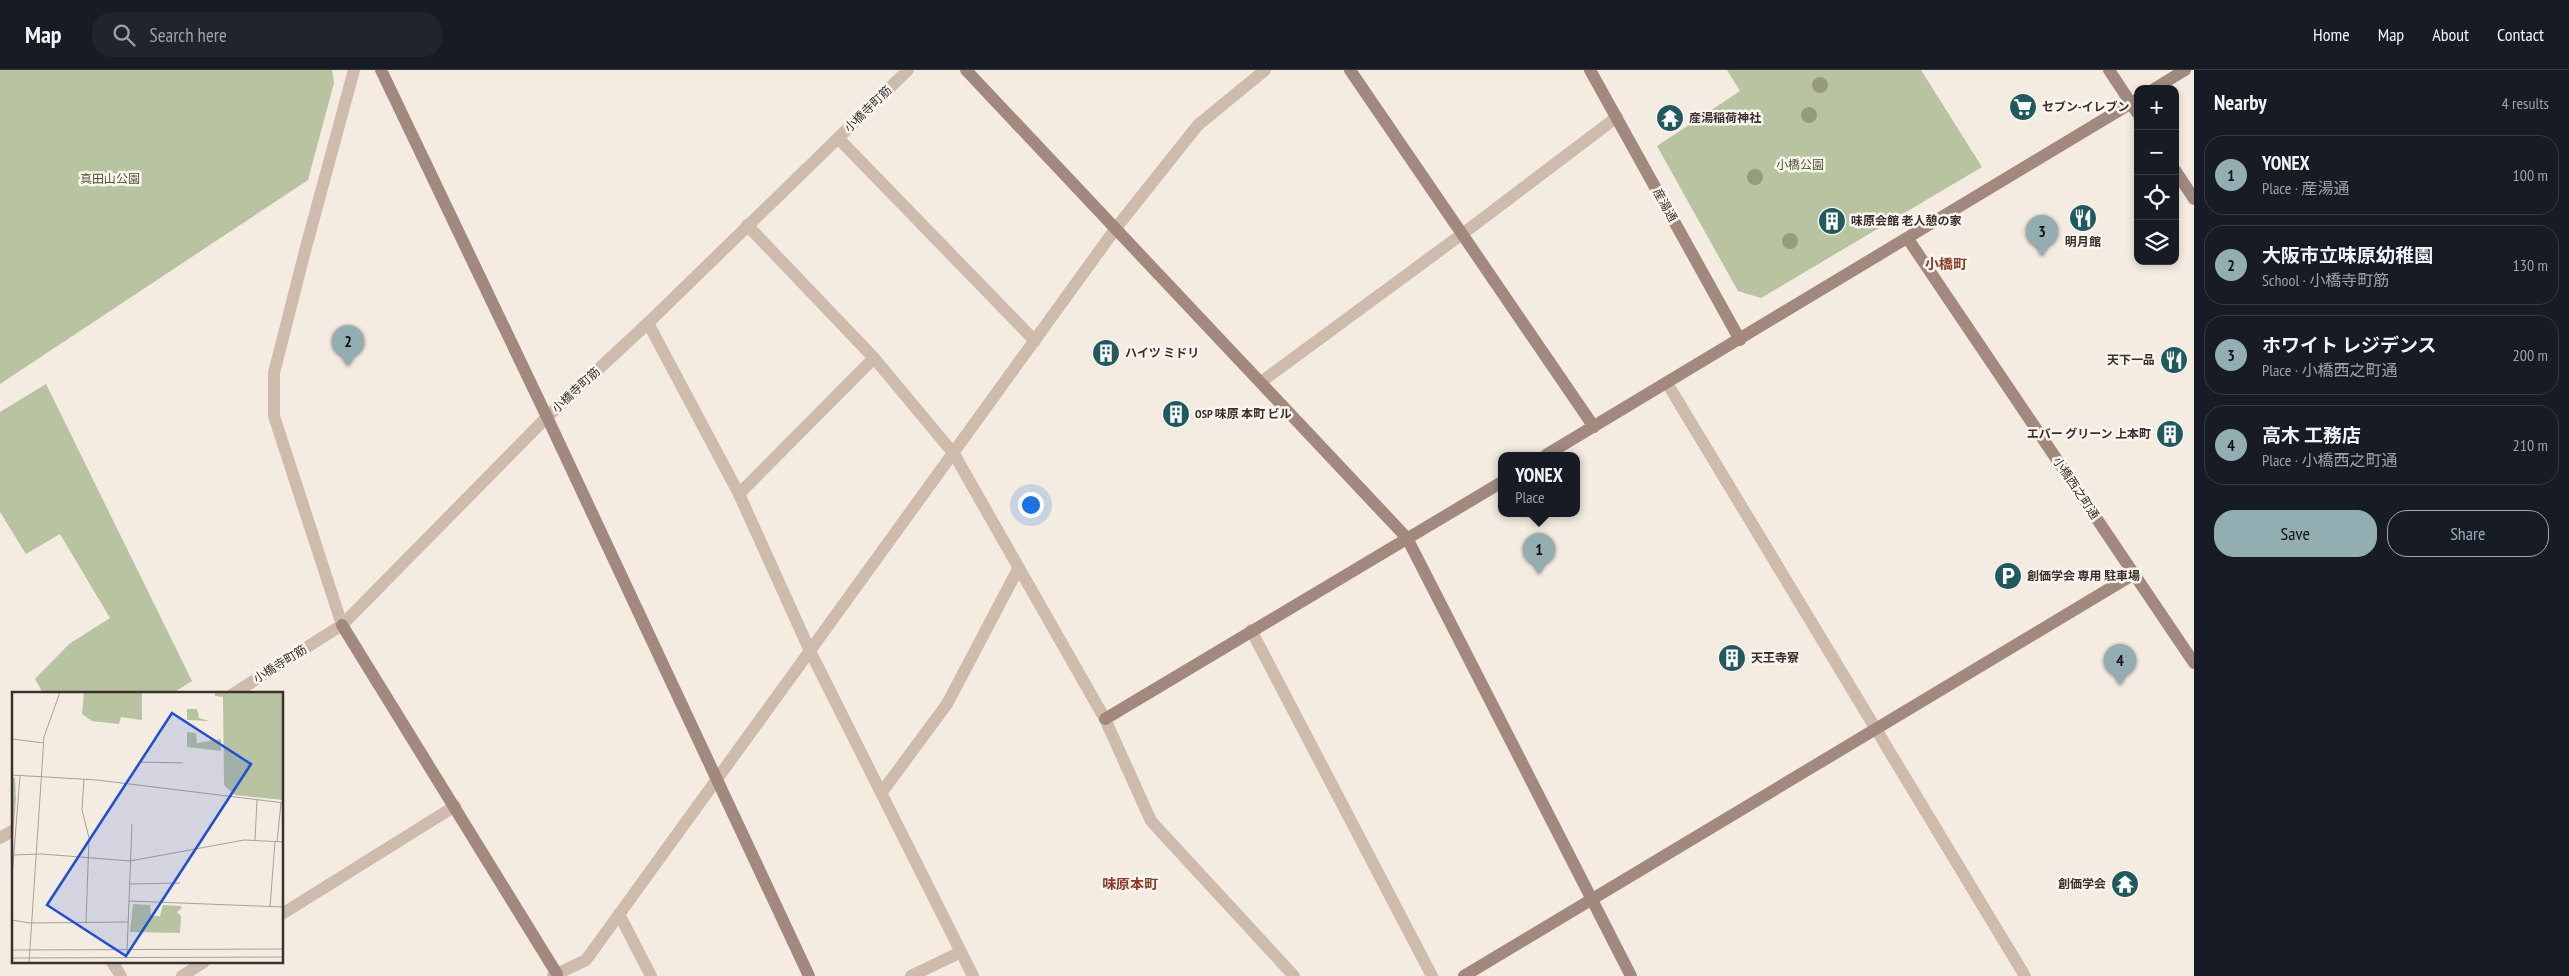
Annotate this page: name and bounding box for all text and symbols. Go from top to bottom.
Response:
search box [92,12,442,57]
text: Map [25,19,62,50]
icon: search [110,21,138,49]
text: Search here [150,23,227,47]
text: Home [2313,23,2350,46]
text: Map [2378,23,2404,46]
text: About [2432,23,2469,46]
text: Contact [2497,23,2544,46]
street label: 小橋寺町筋 [841,82,894,135]
map controls [2134,85,2179,265]
button: + [2134,85,2179,130]
text: Nearby [2214,89,2267,116]
supermarket icon: セブン-イレブン [2008,92,2038,122]
text: 4 results [2502,93,2549,113]
place label: セブン-イレブン [2042,99,2130,114]
temple icon: 産湯稲荷神社 [1655,103,1685,133]
place label: 産湯稲荷神社 [1689,110,1761,125]
button: − [2134,130,2179,175]
text: YONEX [2262,151,2310,175]
park label: 小橋公園 [1776,157,1824,172]
text: 1 [2227,165,2235,185]
text: 100 m [2513,165,2548,185]
park label: 真田山公園 [80,171,140,186]
button: locate [2134,175,2179,220]
text: Place · 産湯通 [2262,178,2350,198]
street label: 産湯通 [1650,185,1681,224]
restaurant icon: 明月館 [2068,203,2098,233]
building icon: 味原会館 老人憩の家 [1817,206,1847,236]
place label: 味原会館 老人憩の家 [1851,213,1961,228]
pin: 3 [2026,215,2058,256]
button: layers [2134,220,2179,265]
place label: 明月館 [2065,234,2101,249]
text: 大阪市立味原幼稚園 [2262,243,2433,267]
district label: 小橋町 [1925,255,1967,273]
text: 2 [2227,255,2235,275]
text: 130 m [2513,255,2548,275]
text: School · 小橋寺町筋 [2262,270,2389,290]
pin: 2 [332,325,364,366]
text: ホワイト レジデンス [2262,333,2437,357]
building icon: ハイツ ミドリ [1091,338,1121,368]
place label: ハイツ ミドリ [1125,345,1199,360]
restaurant icon: 天下一品 [2159,345,2189,375]
text: 3 [2227,345,2235,365]
text: 200 m [2513,345,2548,365]
place label: 天下一品 [2107,352,2155,367]
text: Place · 小橋西之町通 [2262,360,2398,380]
street label: 小橋寺町筋 [549,364,603,416]
building icon: OSP 味原 本町 ビル [1161,399,1191,429]
place label: OSP 味原 本町 ビル [1195,406,1292,421]
building icon: エバー グリーン 上本町 [2155,419,2185,449]
text: 高木 工務店 [2262,423,2361,447]
place label: エバー グリーン 上本町 [2027,426,2151,441]
text: 4 [2227,435,2235,455]
text: 210 m [2513,435,2548,455]
text: Place · 小橋西之町通 [2262,450,2398,470]
popup [1498,452,1580,517]
street label: 小橋西之町通 [2050,454,2103,522]
text: YONEX [1515,463,1563,487]
text: Place [1515,487,1545,507]
your location [1018,492,1044,518]
button: Save [2214,510,2377,557]
button: Share [2387,510,2549,557]
pin: 1 [1523,533,1555,574]
parking icon: 創価学会 専用 駐車場 [1993,561,2023,591]
place label: 創価学会 専用 駐車場 [2027,568,2140,583]
street label: 小橋寺町筋 [250,641,309,686]
building icon: 天王寺寮 [1717,643,1747,673]
pin: 4 [2104,644,2136,685]
place label: 天王寺寮 [1751,650,1799,665]
inset map [12,692,284,964]
temple icon: 創価学会 [2110,869,2140,899]
district label: 味原本町 [1102,875,1158,893]
place label: 創価学会 [2058,876,2106,891]

